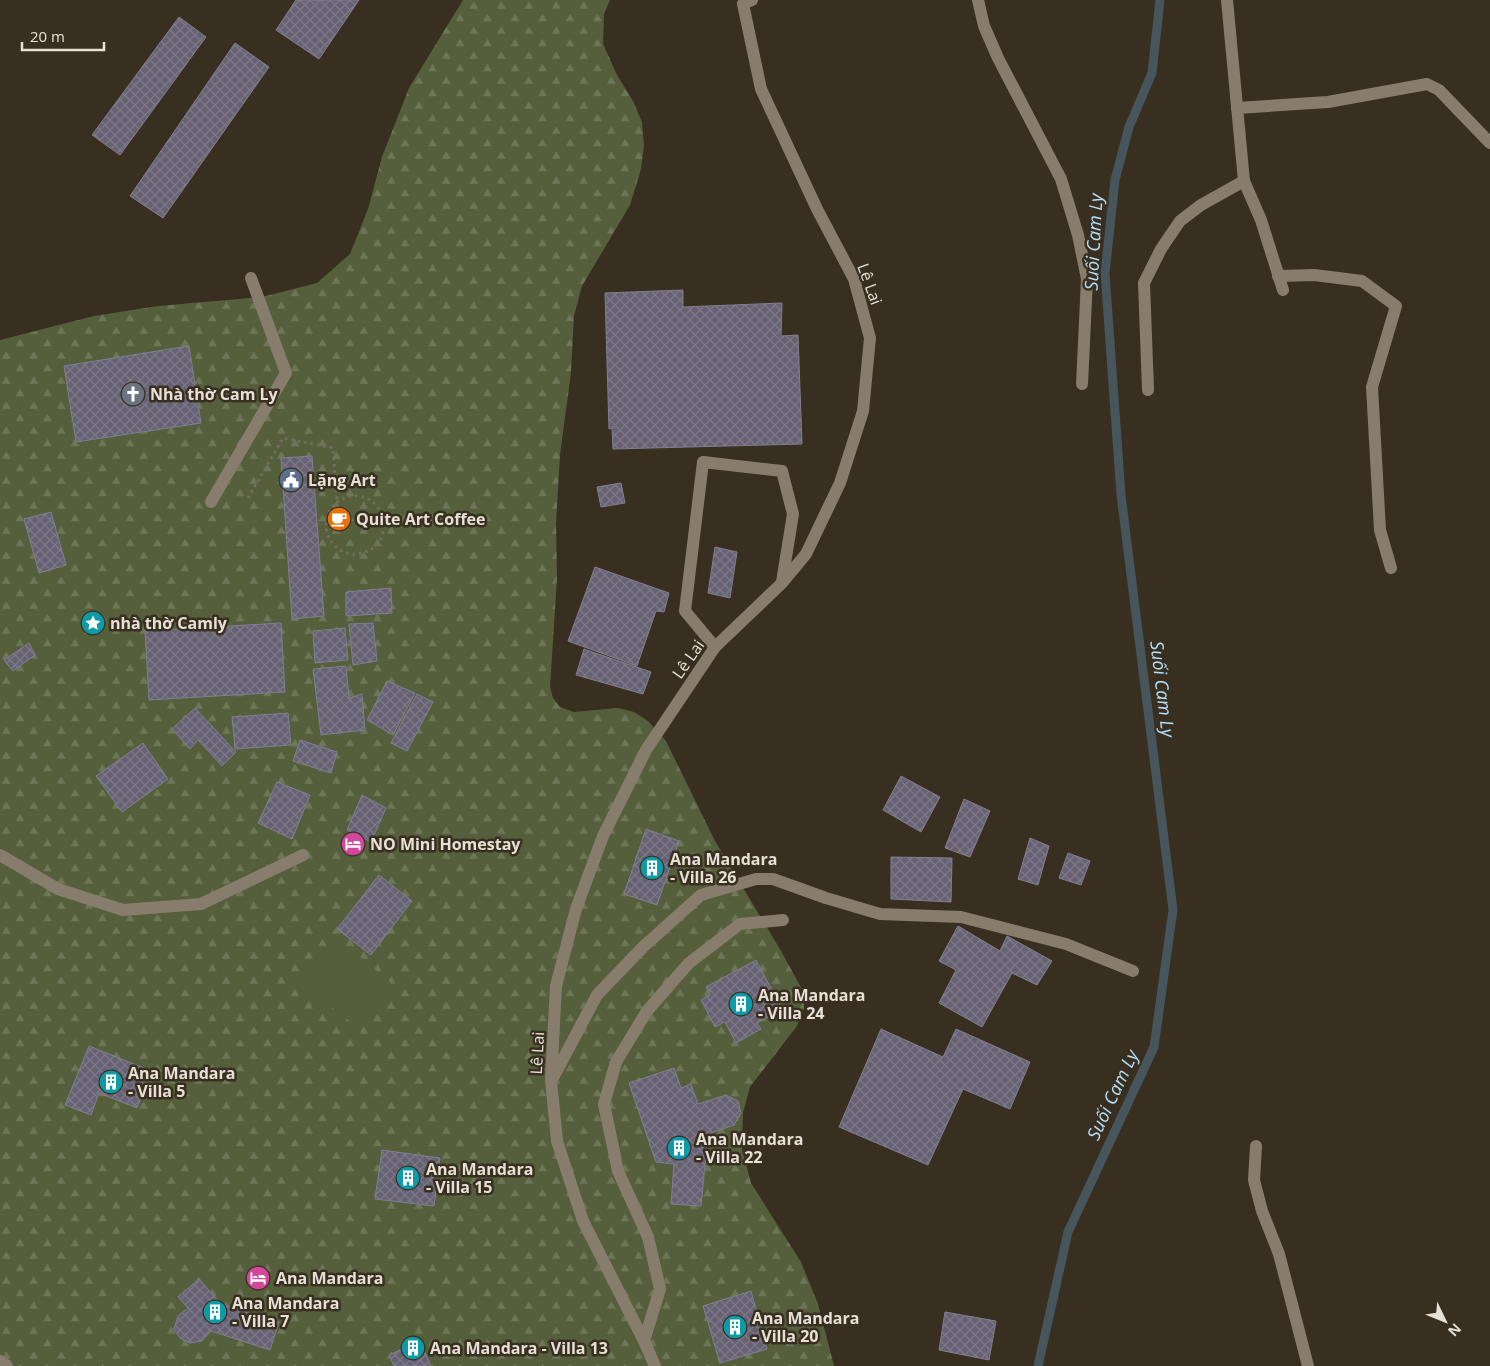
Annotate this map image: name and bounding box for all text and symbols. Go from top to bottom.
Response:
scale bar [22,20,105,52]
text: 20 m [30,26,65,46]
water label: Suối Cam Ly [1078,191,1108,291]
street label: Lê Lai [852,260,888,308]
church icon: Nhà thờ Cam Ly [120,381,146,407]
place label: Nhà thờ Cam Ly [150,383,279,405]
public building icon: Lặng Art [278,467,304,493]
place label: Lặng Art [308,469,376,491]
cafe icon: Quite Art Coffee [326,506,352,532]
place label: Quite Art Coffee [356,508,485,530]
place icon: nhà thờ Camly [80,610,106,636]
place label: nhà thờ Camly [110,612,228,634]
street label: Lê Lai [667,635,709,683]
water label: Suối Cam Ly [1145,639,1181,740]
hotel icon: NO Mini Homestay [340,831,366,857]
place label: NO Mini Homestay [370,833,521,855]
place label: Ana Mandara - Villa 26 [670,848,777,888]
building icon: Ana Mandara - Villa 26 [639,855,665,881]
place label: Ana Mandara - Villa 24 [758,984,865,1024]
building icon: Ana Mandara - Villa 24 [728,991,754,1017]
street label: Lê Lai [525,1031,549,1075]
water label: Suối Cam Ly [1081,1044,1144,1144]
place label: Ana Mandara - Villa 5 [128,1062,235,1102]
building icon: Ana Mandara - Villa 5 [98,1069,124,1095]
place label: Ana Mandara - Villa 22 [696,1128,803,1168]
building icon: Ana Mandara - Villa 22 [666,1135,692,1161]
place label: Ana Mandara - Villa 15 [426,1158,533,1198]
building icon: Ana Mandara - Villa 15 [395,1165,421,1191]
hotel icon: Ana Mandara [245,1265,271,1291]
place label: Ana Mandara [276,1267,383,1289]
place label: Ana Mandara - Villa 7 [232,1292,339,1332]
north arrow [1420,1296,1470,1346]
building icon: Ana Mandara - Villa 7 [202,1299,228,1325]
place label: Ana Mandara - Villa 20 [752,1307,859,1347]
building icon: Ana Mandara - Villa 20 [722,1314,748,1340]
text: N [1444,1320,1466,1341]
building icon: Ana Mandara - Villa 13 [400,1335,426,1361]
place label: Ana Mandara - Villa 13 [430,1337,608,1359]

